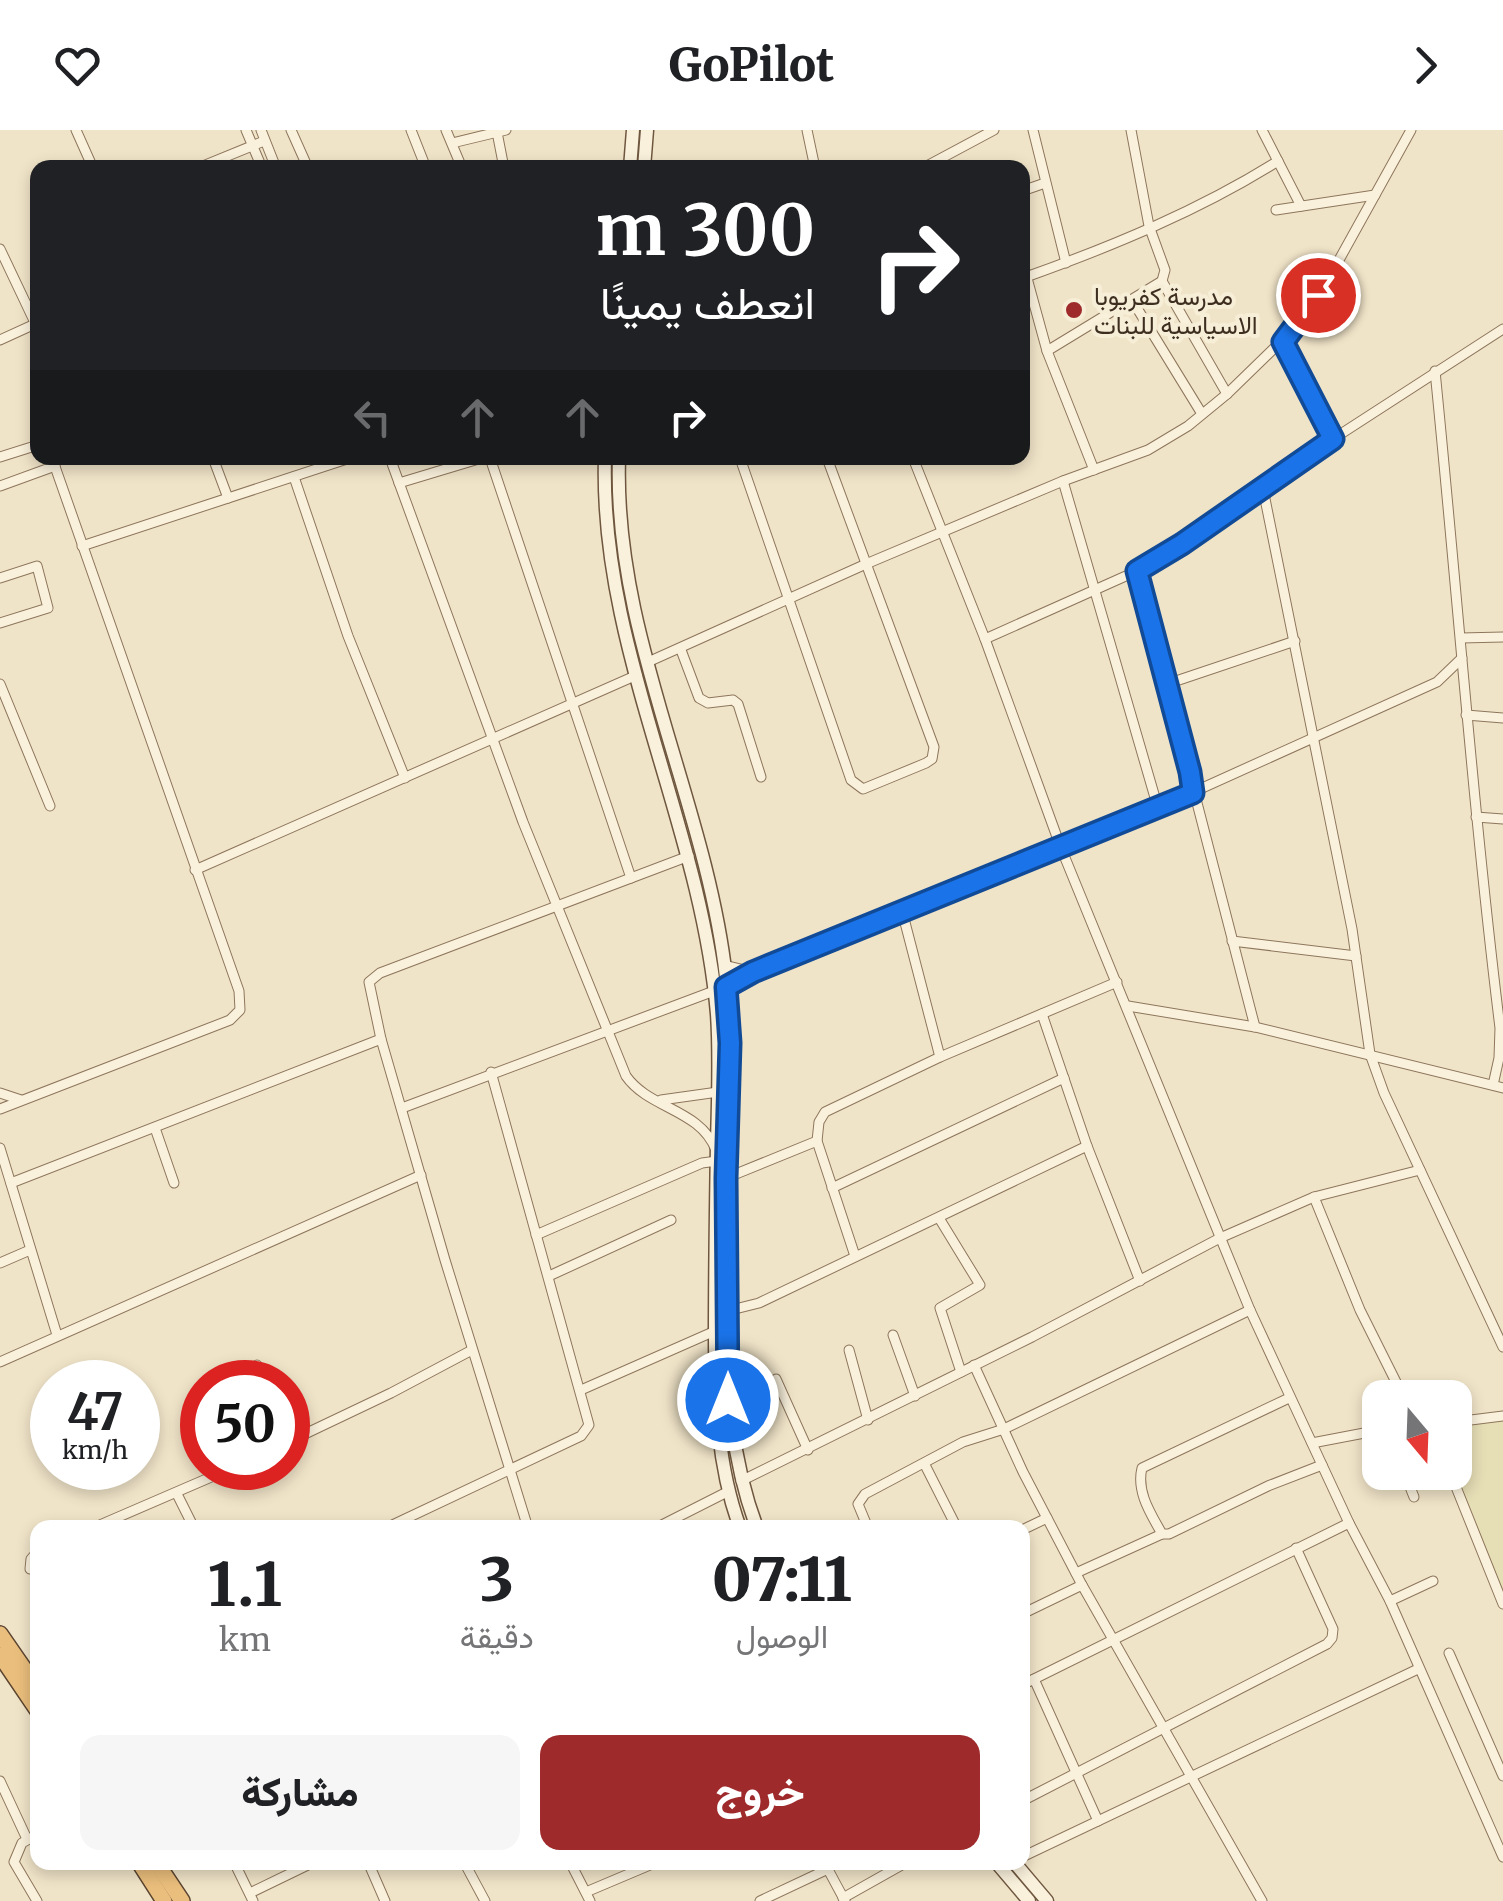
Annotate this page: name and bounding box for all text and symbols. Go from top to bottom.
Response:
text: GoPilot [669,37,834,93]
icon: heart [50,38,105,93]
icon: forward [1398,38,1453,93]
text: 300 m [596,186,815,274]
icon: right [850,200,980,330]
pin [1276,253,1361,338]
icon: arrive [1291,268,1346,323]
text: انعطف يمينًا [600,275,815,331]
place label: مدرسة كفريوبا الاسياسية للبنات [1094,280,1258,341]
marker: مدرسة كفريوبا الاسياسية للبنات [1063,299,1085,321]
icon: left [345,390,400,445]
icon: ahead [450,390,505,445]
icon: ahead [555,390,610,445]
icon: right [660,390,715,445]
position arrow [676,1348,780,1452]
speed limit sign: 50 [180,1360,310,1490]
north arrow [1362,1380,1472,1490]
map controls [1362,1380,1472,1490]
text: 47 [67,1381,123,1444]
text: km/h [62,1434,128,1466]
text: 3 [480,1542,514,1617]
text: 07:11 [712,1542,852,1617]
text: 1.1 [208,1547,282,1622]
text: دقيقة [460,1617,534,1657]
text: الوصول [736,1617,828,1657]
text: km [219,1620,271,1660]
button: مشاركة [80,1735,520,1850]
button: خروج [540,1735,980,1850]

